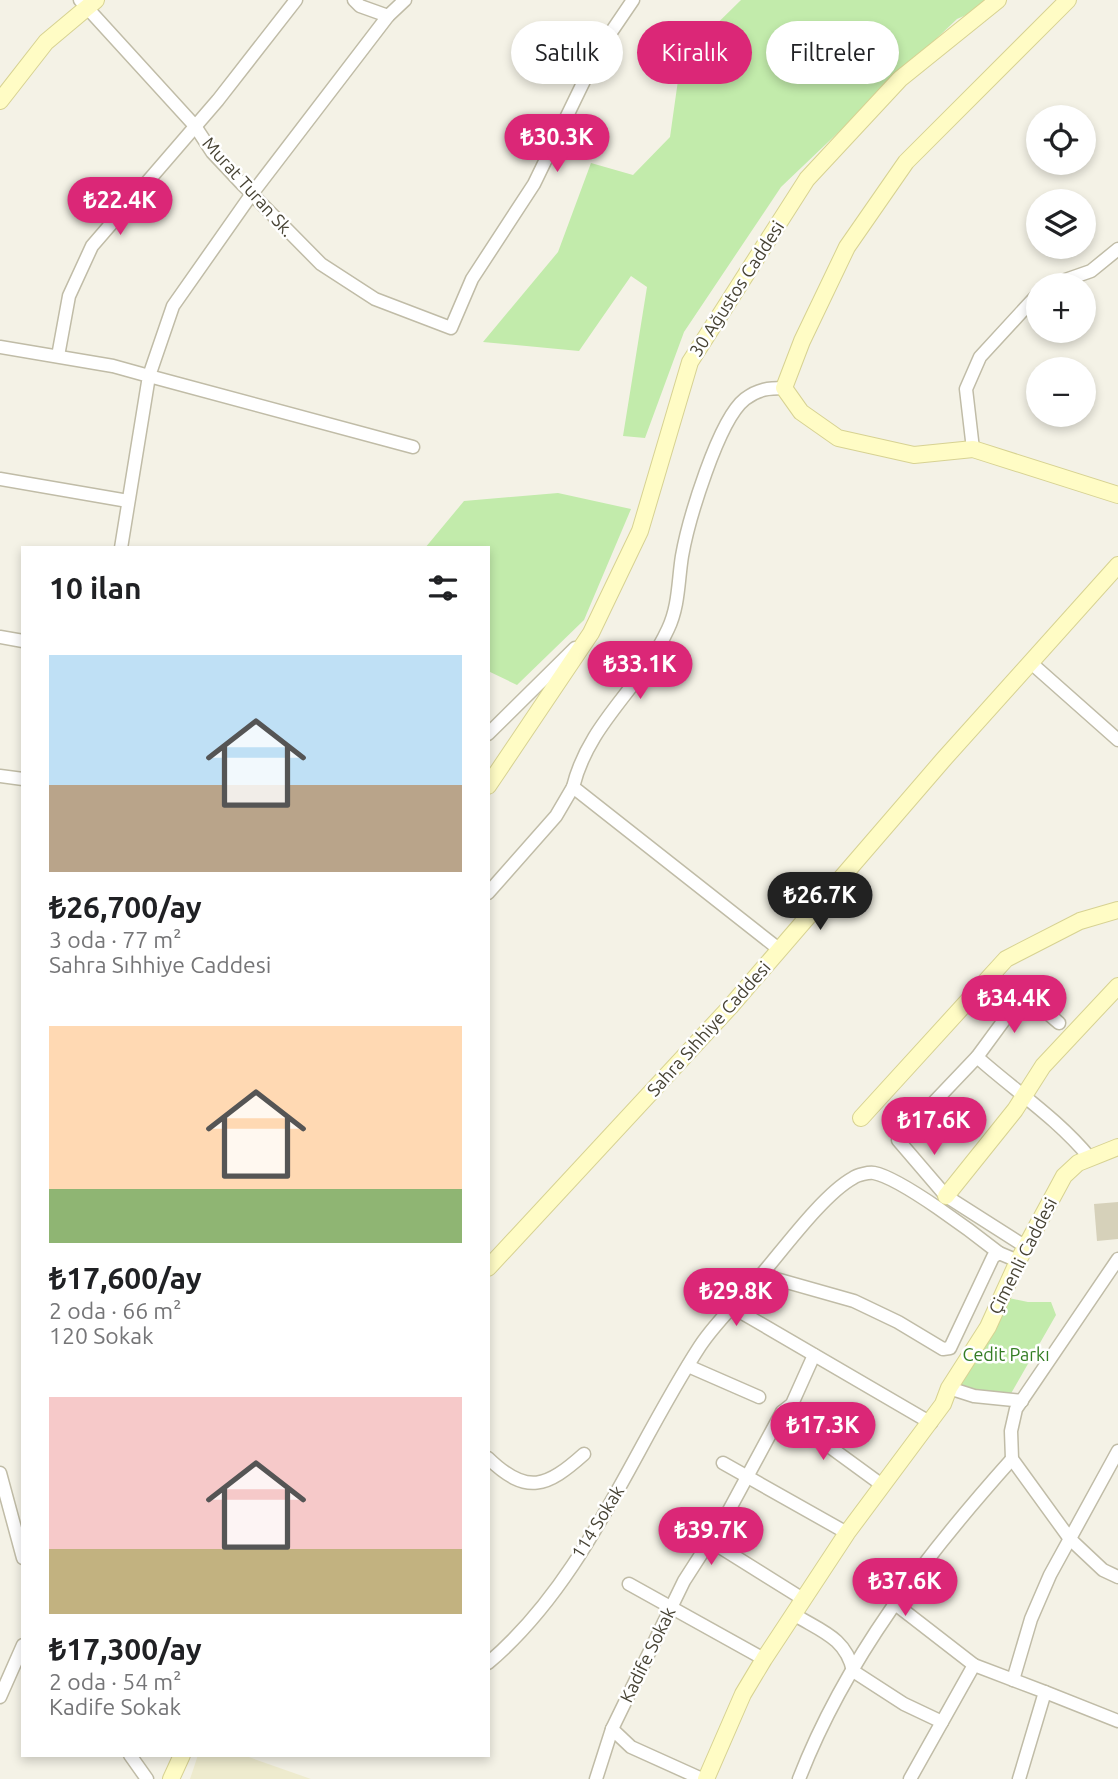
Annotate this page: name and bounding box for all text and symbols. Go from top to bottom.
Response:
chip: Satılık [511,21,623,84]
chip: Kiralık [637,21,752,84]
chip: Filtreler [766,21,899,84]
map controls [1026,105,1096,427]
button: locate [1026,105,1096,175]
pin: ₺30.3K [500,114,614,174]
text: ₺30.3K [520,124,594,149]
street label: Murat Turan Sk. [199,133,298,240]
pin: ₺22.4K [63,177,177,237]
text: ₺22.4K [83,187,157,212]
button: layers [1026,189,1096,259]
street label: 30 Ağustos Caddesi [685,217,787,360]
button: + [1026,273,1096,343]
button: − [1026,357,1096,427]
icon: filters [424,569,462,607]
text: 10 ilan [49,571,142,605]
pin: ₺33.1K [583,642,697,701]
text: ₺33.1K [603,651,677,676]
icon: home [193,700,319,826]
pin: ₺26.7K [763,872,877,932]
text: ₺26.7K [783,882,857,907]
text: ₺26,700/ay [49,890,202,924]
text: 3 oda · 77 m² [49,927,181,952]
text: Sahra Sıhhiye Caddesi [49,952,271,977]
street label: Sahra Sıhhiye Caddesi [643,957,774,1100]
pin: ₺34.4K [957,976,1071,1035]
text: ₺34.4K [977,985,1051,1010]
icon: home [193,1071,319,1197]
pin: ₺17.6K [877,1098,991,1157]
text: ₺17.6K [897,1107,971,1132]
street label: Çimenli Caddesi [984,1194,1060,1317]
text: ₺17,600/ay [49,1261,202,1295]
pin: ₺29.8K [679,1268,793,1328]
text: ₺29.8K [699,1278,773,1303]
text: 2 oda · 66 m² [49,1298,181,1323]
text: 120 Sokak [49,1323,154,1348]
park label: Cedit Parkı [962,1344,1050,1364]
pin: ₺17.3K [766,1402,880,1462]
text: ₺17.3K [786,1412,860,1437]
icon: home [193,1442,319,1568]
street label: 114 Sokak [567,1481,627,1562]
pin: ₺39.7K [654,1508,768,1567]
text: ₺39.7K [674,1517,748,1542]
pin: ₺37.6K [848,1558,962,1618]
text: ₺37.6K [868,1568,942,1593]
street label: Kadife Sokak [615,1604,679,1705]
text: ₺17,300/ay [49,1632,202,1666]
text: 2 oda · 54 m² [49,1669,181,1694]
text: Kadife Sokak [49,1694,181,1719]

